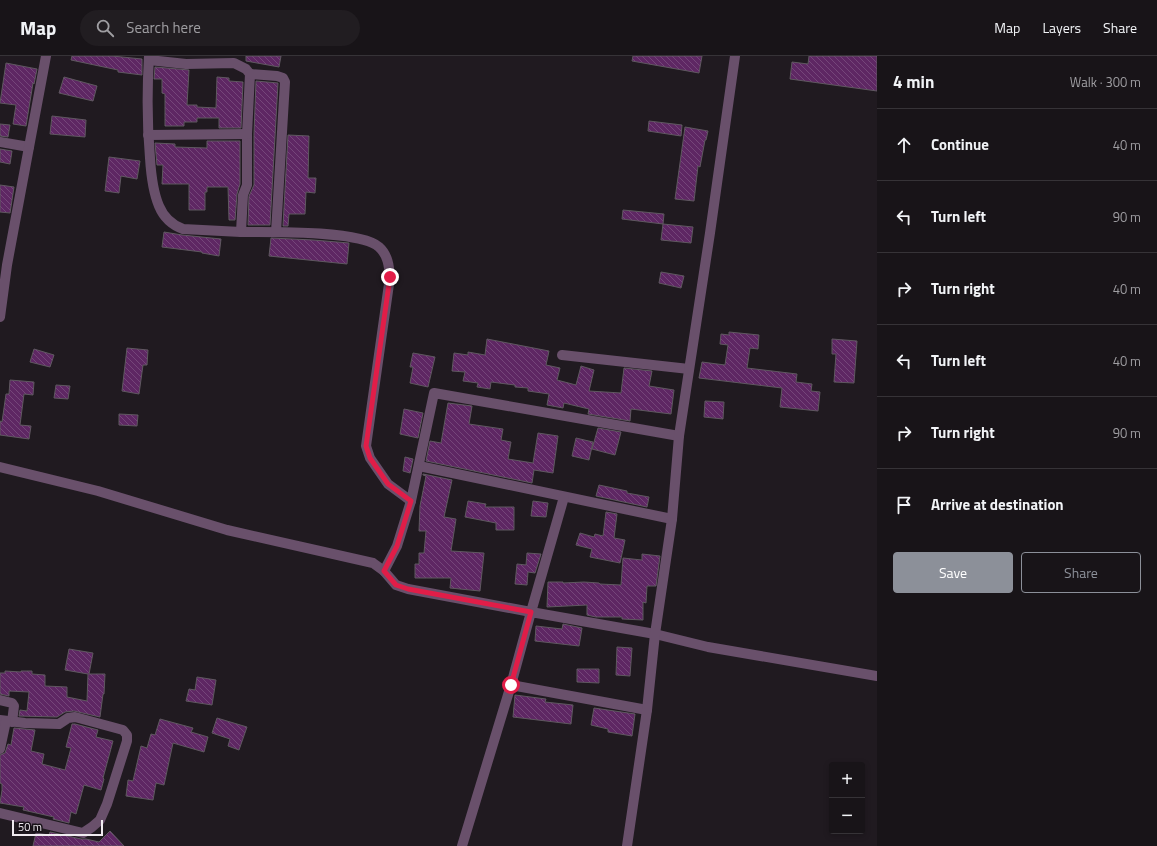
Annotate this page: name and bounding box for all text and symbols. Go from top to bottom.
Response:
search box [80,10,360,46]
text: Map [20,13,56,42]
text: Search here [126,16,201,39]
icon: search [94,17,116,39]
text: Map [994,17,1020,38]
text: Layers [1042,17,1081,38]
text: Share [1103,17,1137,38]
text: 4 min [893,69,934,95]
text: Walk · 300 m [1070,72,1141,92]
text: Continue [931,133,989,156]
icon: ahead [893,134,915,156]
text: 40 m [1113,135,1141,155]
text: Turn left [931,205,986,228]
icon: left [893,206,915,228]
text: 90 m [1113,207,1141,227]
route end [381,268,399,286]
text: Turn right [931,277,995,300]
icon: right [893,278,915,300]
text: 40 m [1113,279,1141,299]
text: Turn left [931,349,986,372]
icon: left [893,350,915,372]
text: 40 m [1113,351,1141,371]
text: Turn right [931,421,995,444]
icon: right [893,422,915,444]
text: 90 m [1113,423,1141,443]
text: Arrive at destination [931,493,1064,516]
icon: arrive [893,494,915,516]
button: Save [893,552,1013,593]
button: Share [1021,552,1141,593]
route start [502,676,520,694]
map controls [829,762,865,834]
button: + [829,762,865,798]
button: − [829,798,865,834]
scale bar [12,818,103,837]
text: 50 m [18,819,42,835]

